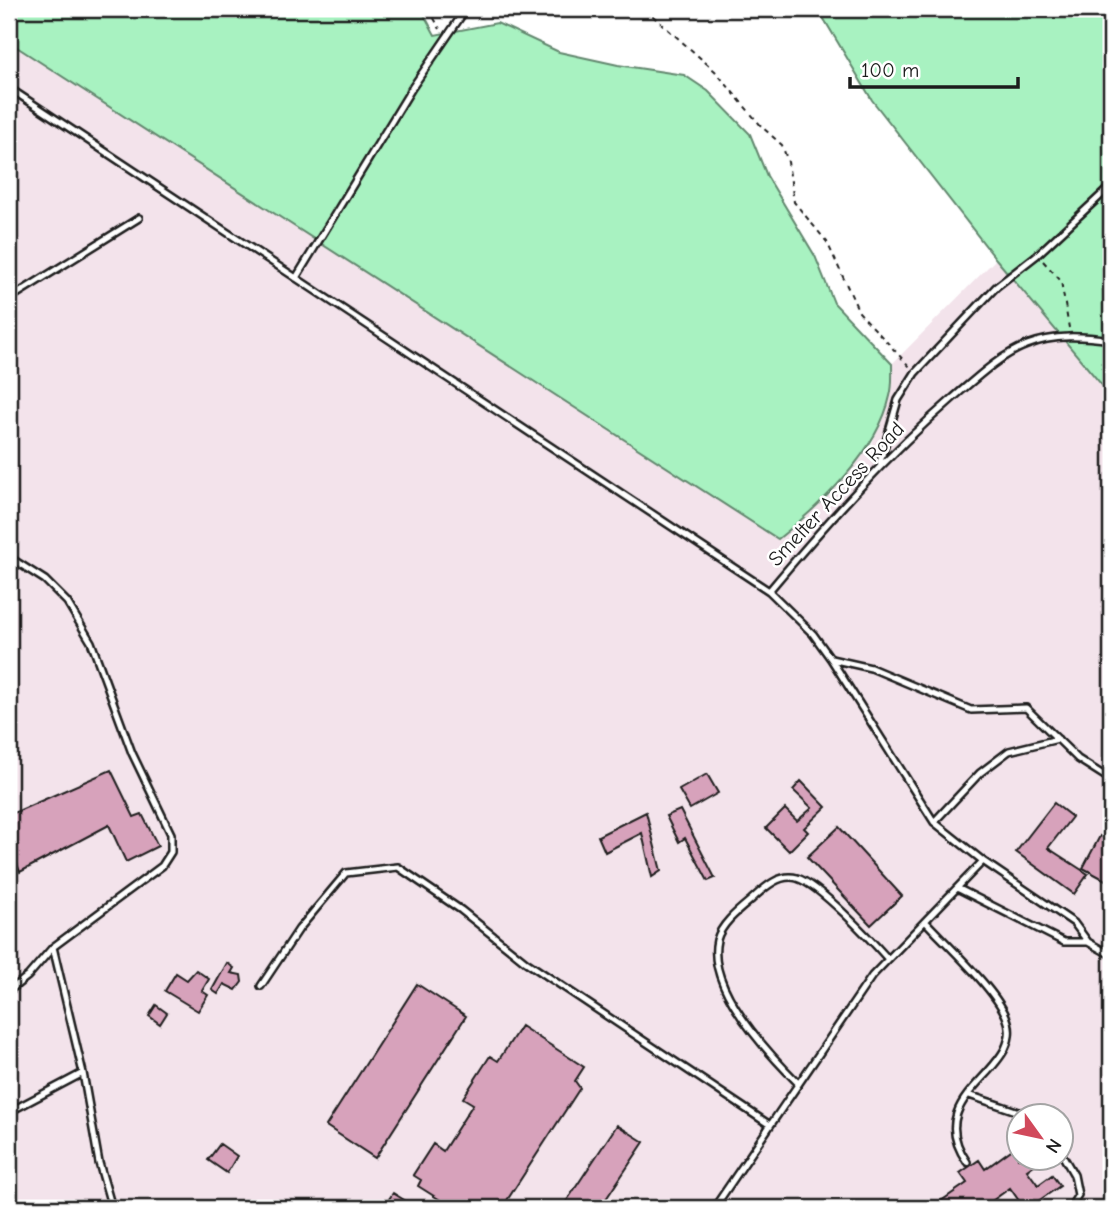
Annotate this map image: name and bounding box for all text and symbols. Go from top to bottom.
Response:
scale bar [850,46,1018,90]
text: 100 m [861,58,919,82]
street label: Smelter Access Road [763,417,909,571]
north arrow [1004,1102,1074,1172]
text: N [1041,1135,1066,1157]

